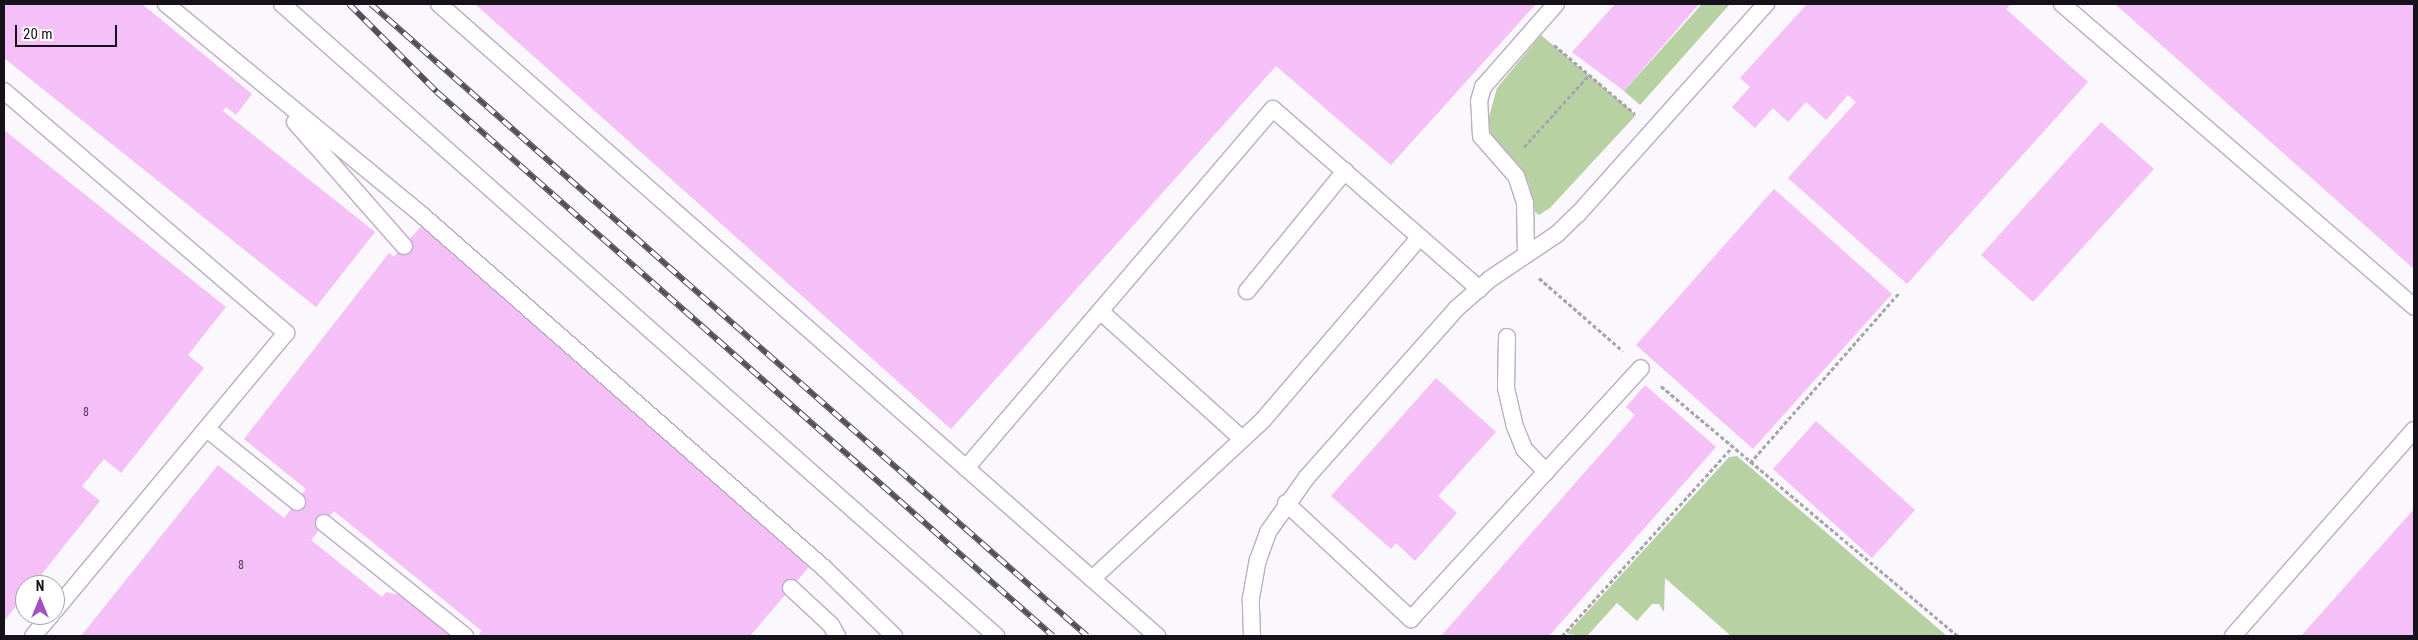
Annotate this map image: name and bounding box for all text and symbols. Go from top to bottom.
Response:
scale bar [18,15,120,47]
text: 20 m [23,25,53,43]
house number: 8 [83,406,89,420]
house number: 8 [238,559,244,573]
north arrow [15,575,65,625]
text: N [36,578,44,594]

